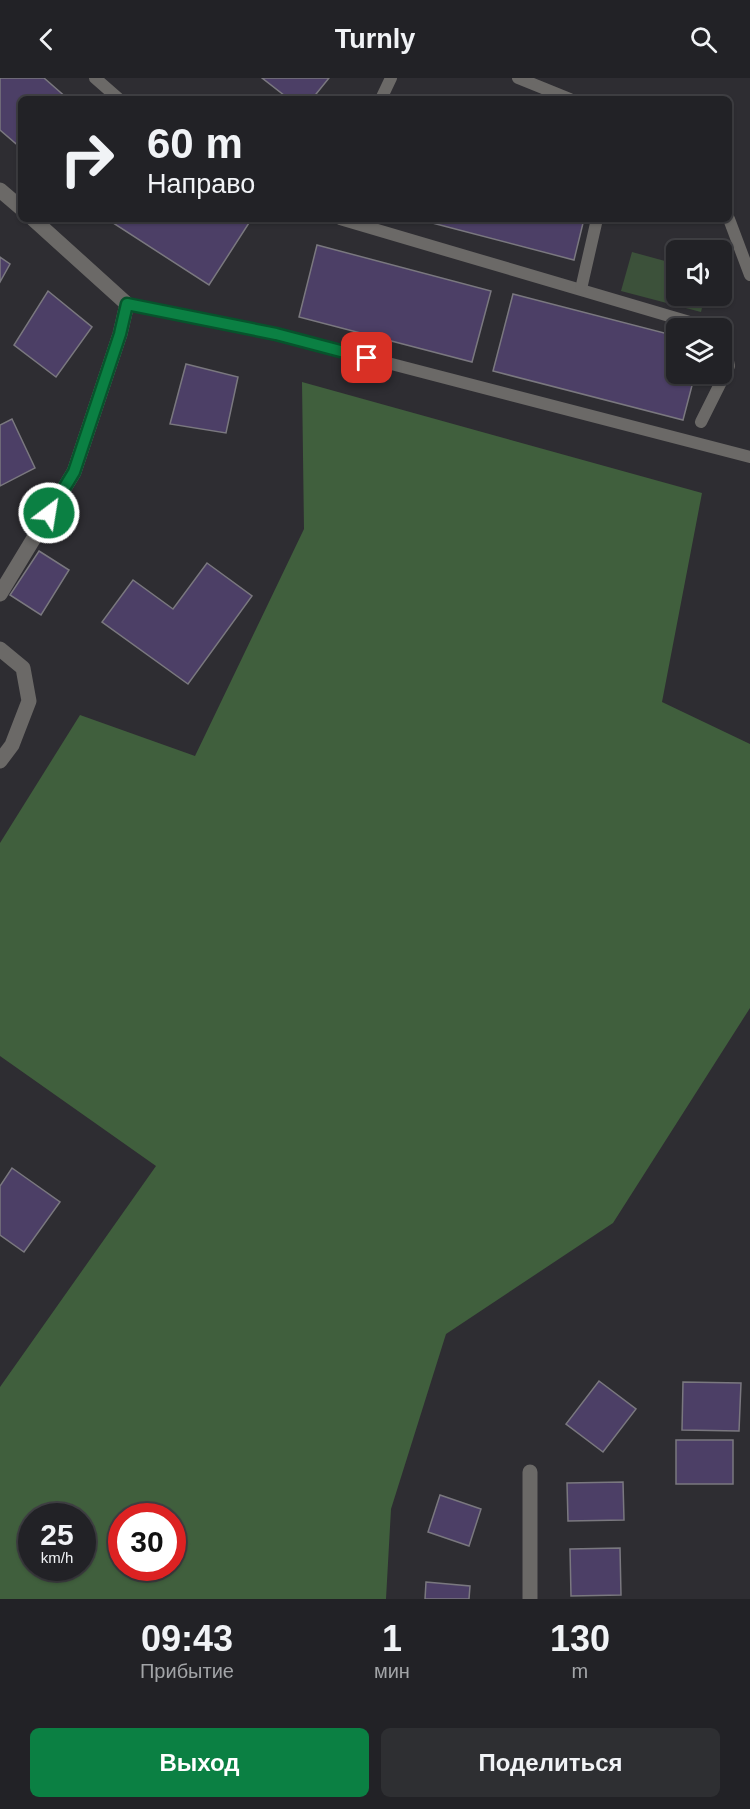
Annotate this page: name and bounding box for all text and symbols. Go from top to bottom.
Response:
icon: back [30,23,63,56]
icon: search [687,23,720,56]
text: Turnly [335,24,415,54]
icon: right [48,120,126,198]
text: 60 m [147,120,243,167]
text: Направо [147,169,255,199]
map controls [666,240,732,384]
button: sound [666,240,732,306]
button: layers [666,318,732,384]
pin [341,332,392,383]
icon: arrive [350,341,383,374]
position arrow [17,481,81,545]
speed limit sign: 30 [108,1503,186,1581]
text: 25 [40,1518,74,1551]
text: km/h [41,1549,73,1566]
text: 09:43 [141,1618,233,1659]
text: 1 [382,1618,402,1659]
text: 130 [550,1618,610,1659]
text: Прибытие [140,1660,234,1682]
text: мин [374,1660,410,1682]
text: m [572,1660,588,1682]
button: Выход [30,1728,369,1797]
button: Поделиться [381,1728,720,1797]

